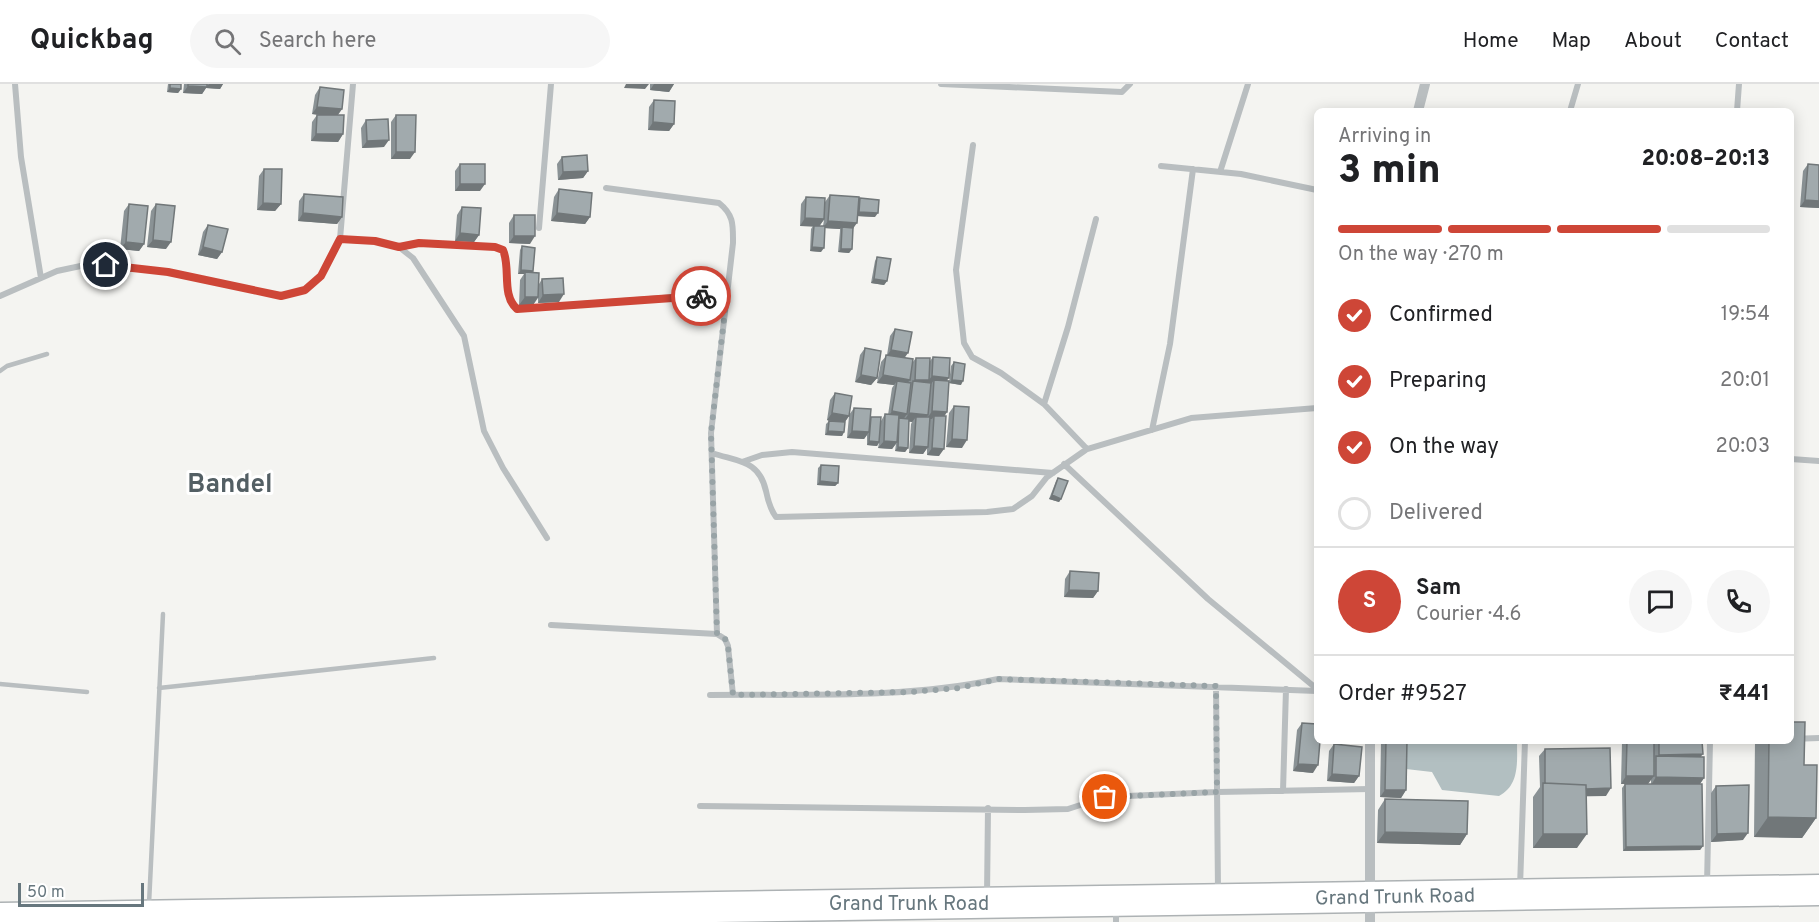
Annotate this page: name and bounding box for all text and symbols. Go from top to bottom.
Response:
search box [190,14,610,68]
text: Quickbag [30,23,154,59]
icon: search [211,25,244,58]
text: Search here [259,28,376,55]
text: Home [1463,28,1519,55]
text: Map [1552,28,1591,55]
text: About [1624,28,1682,55]
text: Contact [1715,28,1789,55]
text: Arriving in [1338,124,1431,150]
text: 20:08–20:13 [1641,146,1770,173]
text: 3 min [1338,148,1441,197]
pin [80,239,131,290]
text: On the way · 270 m [1338,242,1504,268]
icon: home [89,248,122,281]
courier [671,266,731,326]
icon: bike [685,280,718,313]
icon: check [1338,299,1371,332]
text: Confirmed [1389,302,1493,329]
text: 19:54 [1721,302,1770,328]
icon: check [1338,365,1371,398]
text: Preparing [1389,368,1487,395]
text: 20:01 [1720,368,1770,394]
icon: check [1338,431,1371,464]
text: On the way [1389,434,1499,461]
text: 20:03 [1716,434,1770,460]
district label: Bandel [187,469,273,502]
text: Delivered [1389,500,1483,527]
button: chat [1629,570,1692,633]
button: phone [1707,570,1770,633]
text: Sam [1416,575,1461,602]
text: S [1363,588,1376,615]
text: Courier · 4.6 [1416,602,1521,628]
text: Order #9527 [1338,681,1467,708]
text: ₹441 [1718,681,1770,708]
pin [1079,771,1130,822]
icon: bag [1088,780,1121,813]
scale bar [18,880,144,908]
text: 50 m [27,883,65,903]
street label: Grand Trunk Road [1315,884,1475,912]
street label: Grand Trunk Road [829,892,989,918]

